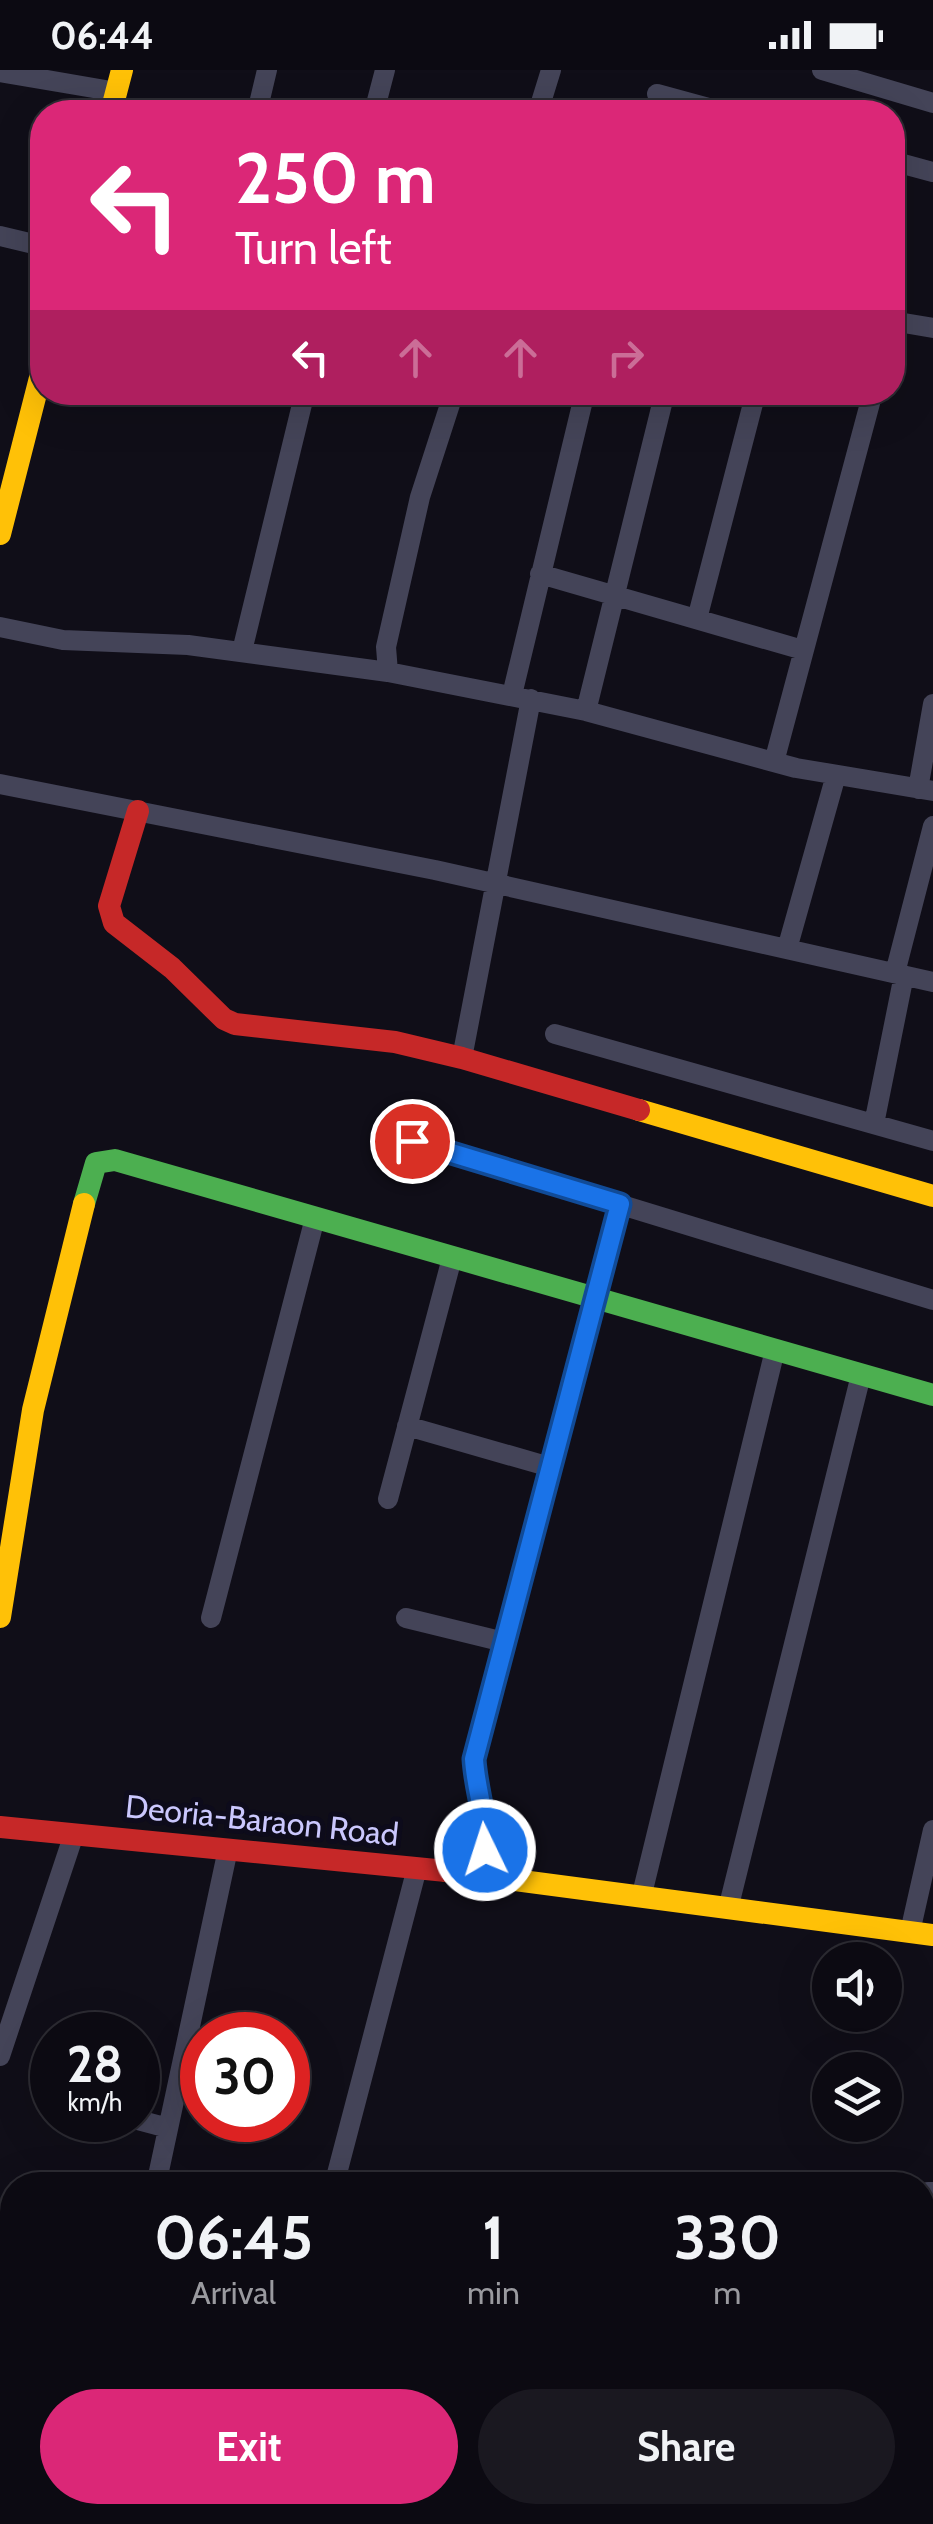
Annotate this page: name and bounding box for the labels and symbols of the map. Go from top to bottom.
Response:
pin [370,1099,455,1184]
street label: Deoria-Baraon Road [123,1786,401,1854]
position arrow [433,1798,537,1902]
speed limit sign: 30 [180,2012,310,2142]

